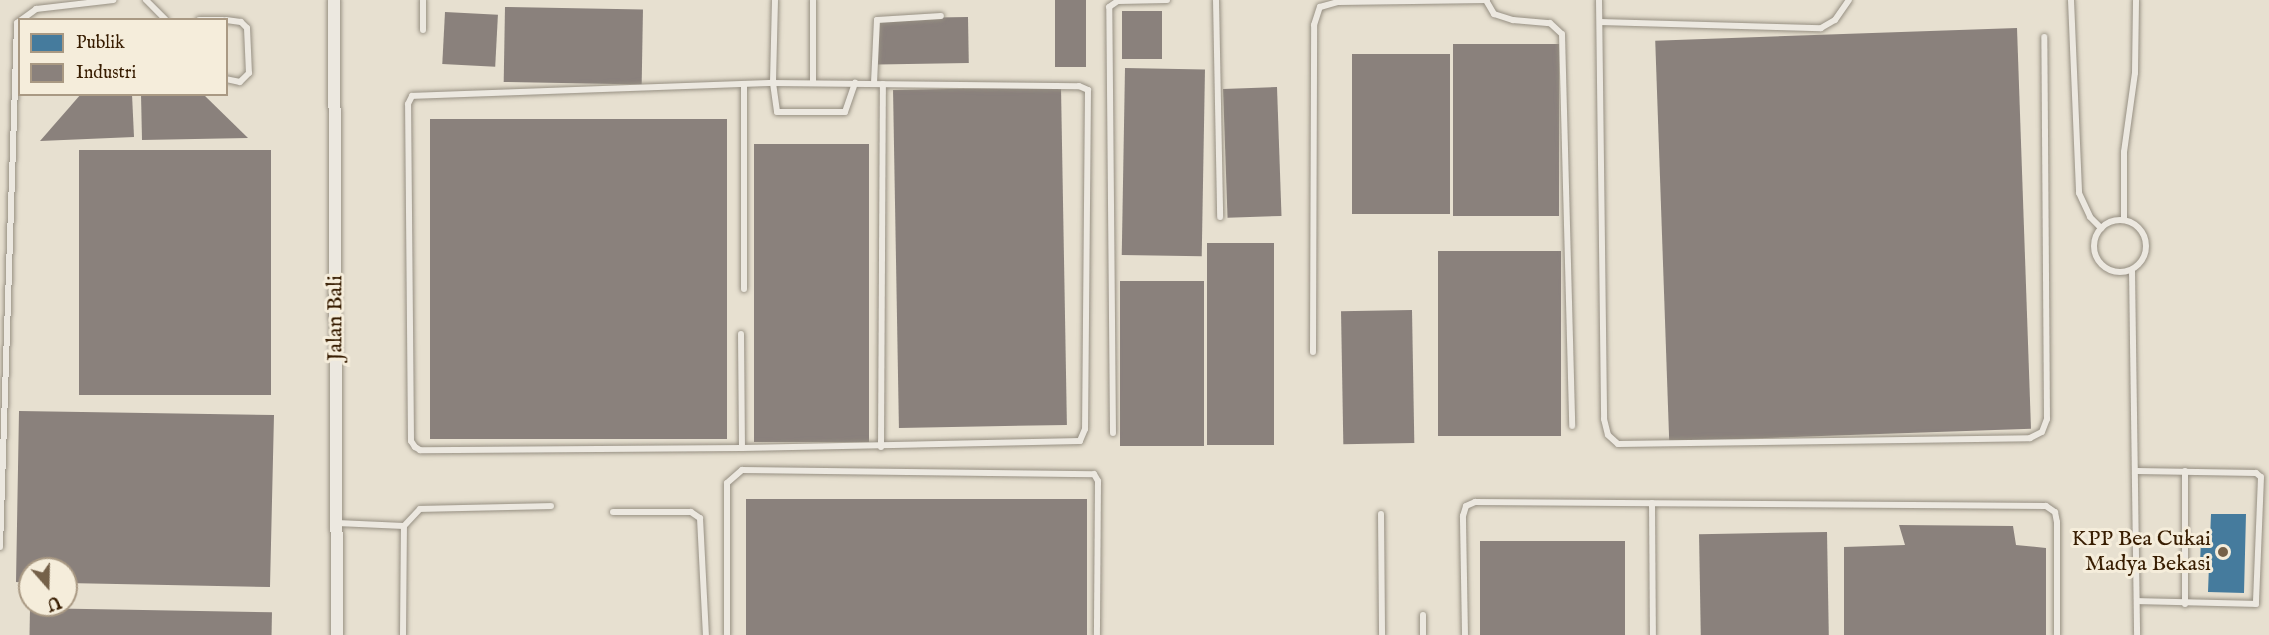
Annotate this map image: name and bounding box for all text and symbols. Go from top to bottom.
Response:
legend [18,18,228,96]
text: Publik [76,32,125,55]
text: Industri [76,62,136,85]
street label: Jalan Bali [323,275,349,361]
place label: KPP Bea Cukai Madya Bekasi [2072,526,2211,578]
marker: KPP Bea Cukai Madya Bekasi [2216,545,2230,559]
north arrow [18,557,78,617]
text: U [44,590,63,614]

